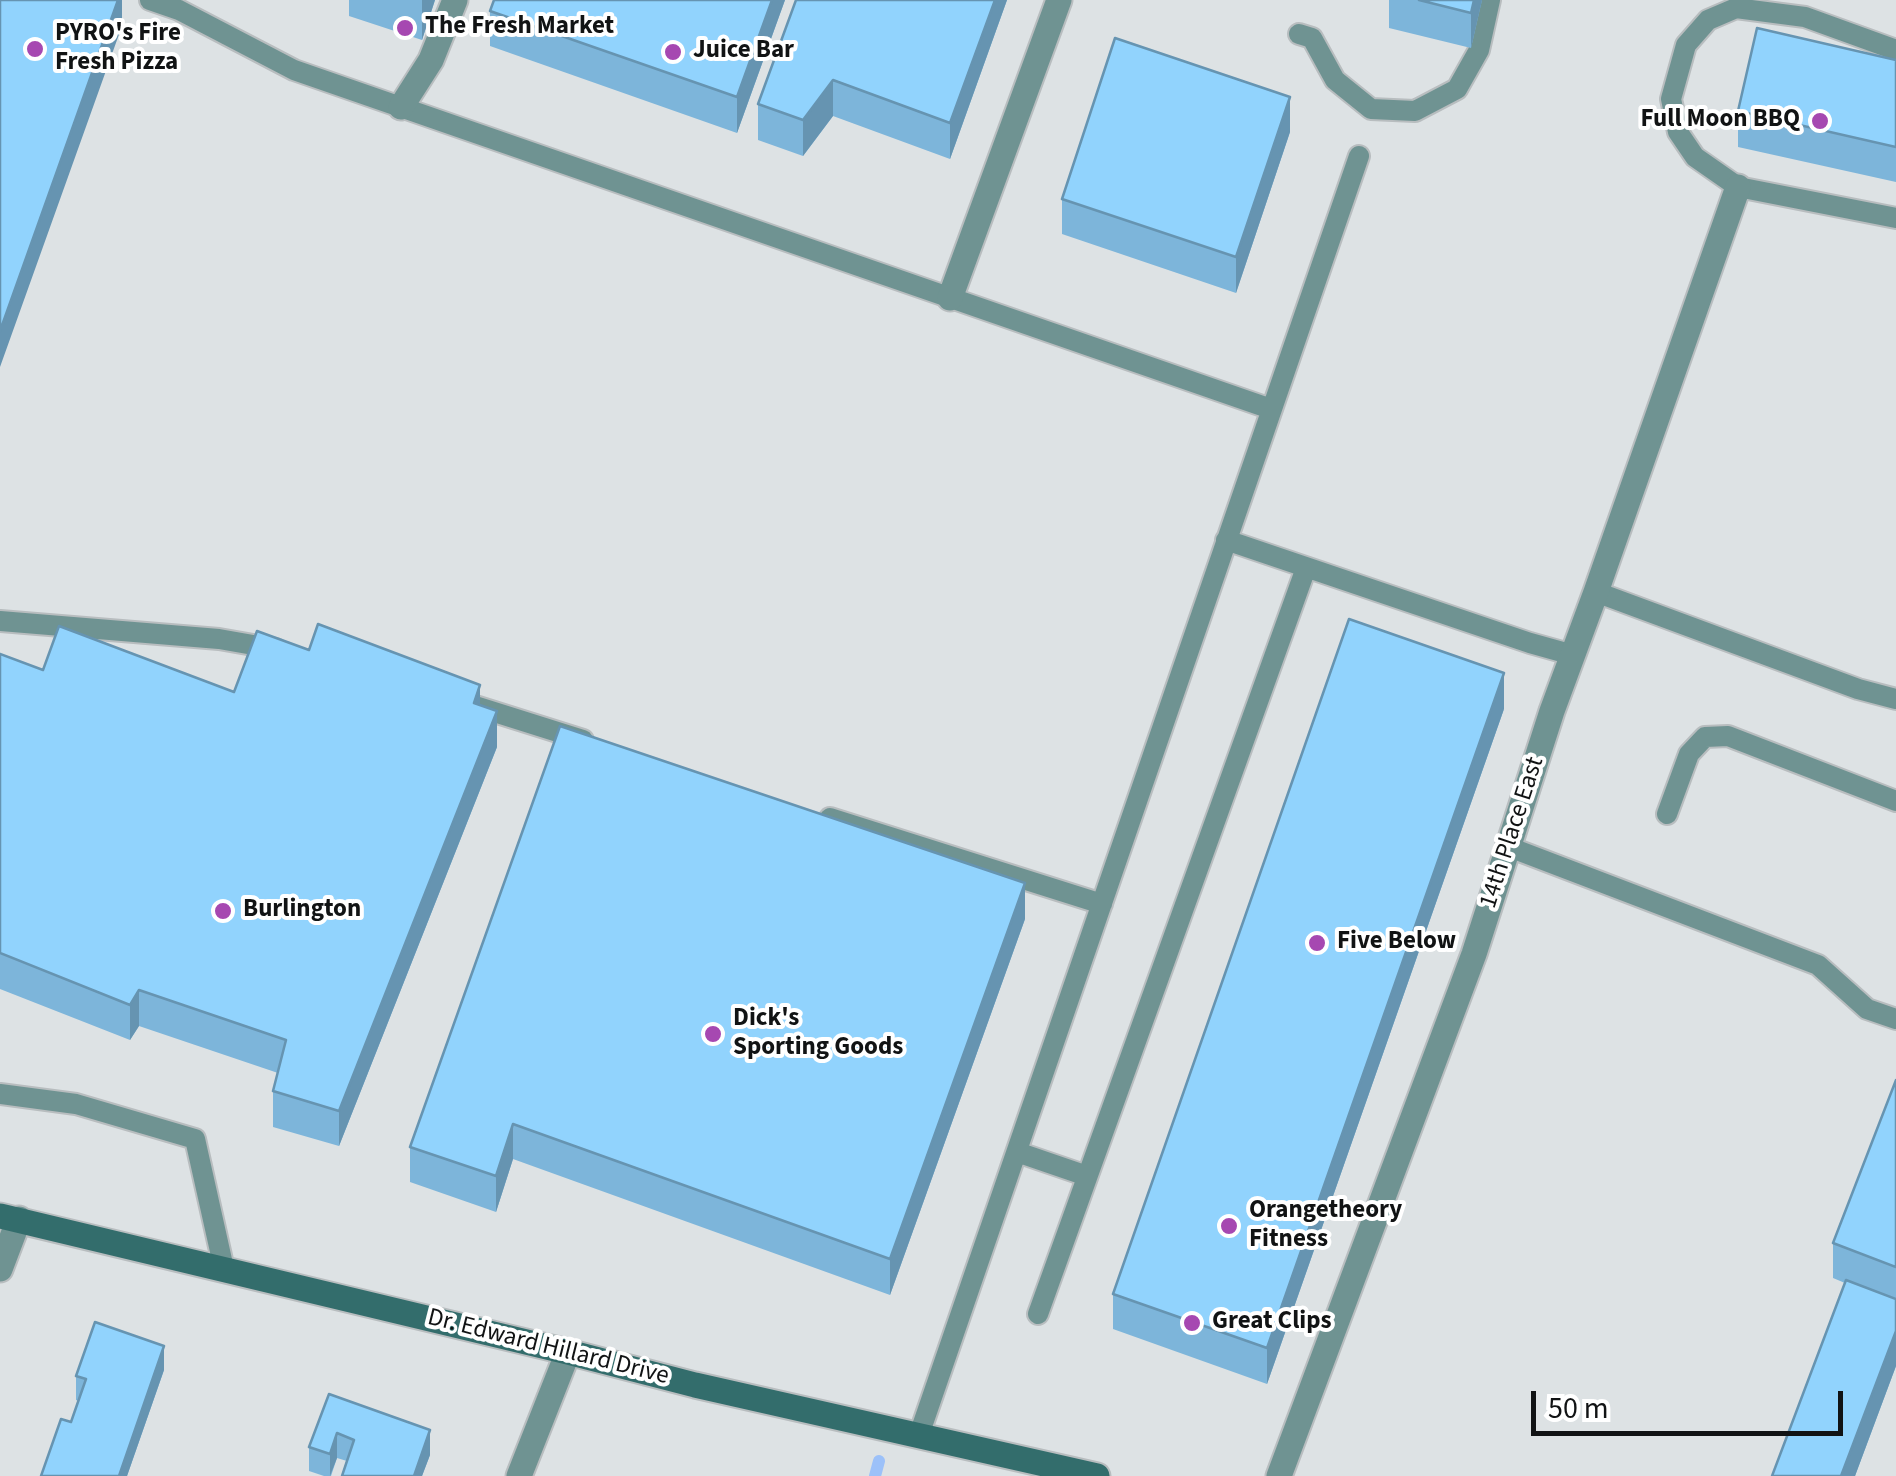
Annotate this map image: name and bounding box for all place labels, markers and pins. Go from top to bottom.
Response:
place label: The Fresh Market [425,13,614,43]
marker: The Fresh Market [394,17,416,39]
place label: PYRO's Fire Fresh Pizza [55,20,181,79]
place label: Juice Bar [693,37,794,67]
marker: PYRO's Fire Fresh Pizza [24,38,46,60]
marker: Juice Bar [662,41,684,63]
place label: Full Moon BBQ [1640,106,1800,136]
marker: Full Moon BBQ [1809,110,1831,132]
place label: Burlington [243,896,361,926]
marker: Burlington [212,900,234,922]
place label: Five Below [1337,928,1456,958]
marker: Five Below [1306,932,1328,954]
place label: Dick's Sporting Goods [733,1005,903,1064]
marker: Dick's Sporting Goods [702,1023,724,1045]
place label: Orangetheory Fitness [1249,1197,1402,1256]
marker: Orangetheory Fitness [1218,1215,1240,1237]
place label: Great Clips [1212,1308,1331,1338]
marker: Great Clips [1181,1312,1203,1334]

